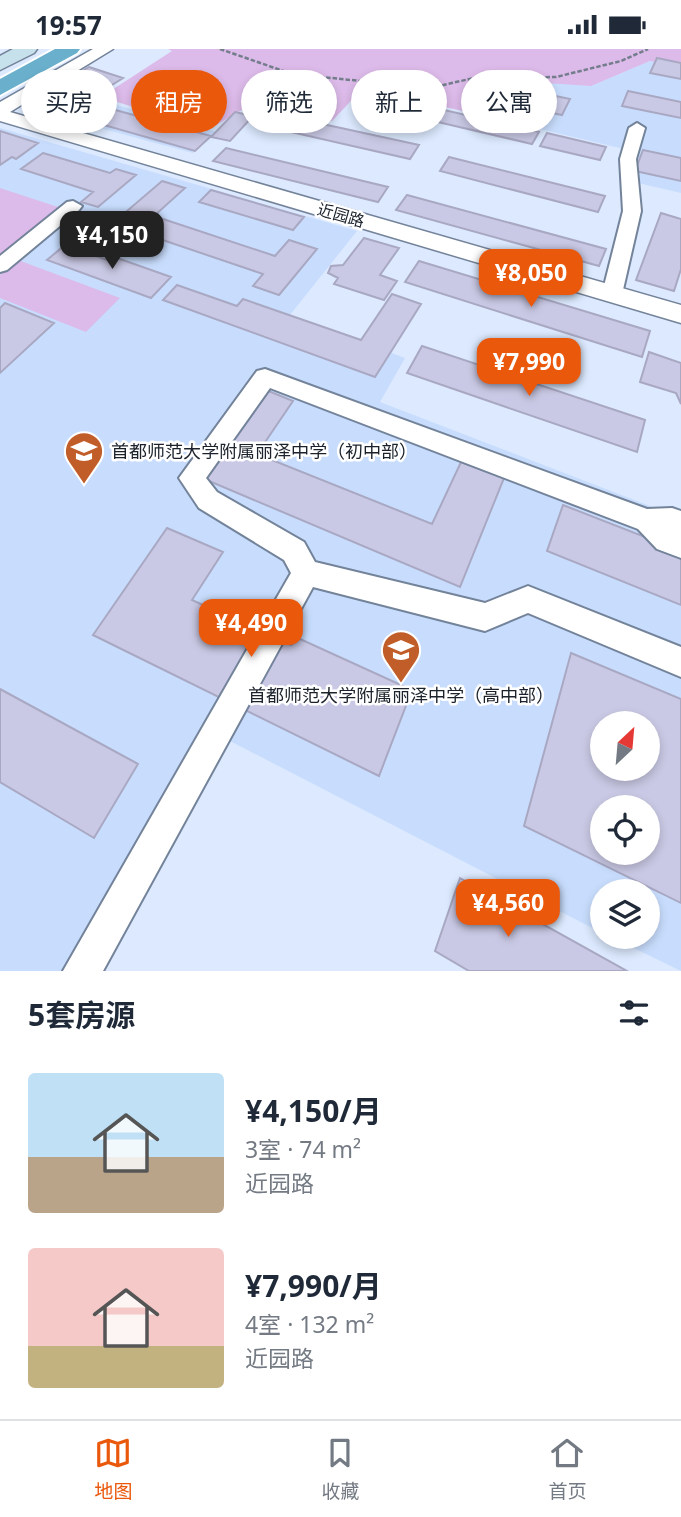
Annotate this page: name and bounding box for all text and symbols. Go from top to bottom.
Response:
text: 19:57 [35,7,102,43]
chip: 买房 [21,70,117,133]
chip: 租房 [131,70,227,133]
chip: 筛选 [241,70,337,133]
chip: 新上 [351,70,447,133]
chip: 公寓 [461,70,557,133]
street label: 近园路 [315,198,367,232]
pin: ¥4,150 [55,211,169,271]
text: ¥4,150 [76,218,148,250]
pin: ¥8,050 [474,250,588,309]
text: ¥8,050 [495,256,567,288]
pin: ¥7,990 [472,339,586,398]
text: ¥7,990 [493,345,565,377]
school or university icon: 首都师范大学附属丽泽中学（初中部） [63,430,105,485]
place label: 首都师范大学附属丽泽中学（初中部） [111,439,417,463]
pin: ¥4,490 [194,599,308,659]
text: ¥4,490 [215,606,287,638]
school or university icon: 首都师范大学附属丽泽中学（高中部） [380,629,422,684]
place label: 首都师范大学附属丽泽中学（高中部） [248,683,554,707]
north arrow [590,711,660,781]
map controls [590,711,660,949]
button: locate [590,795,660,865]
pin: ¥4,560 [451,879,565,939]
button: layers [590,879,660,949]
text: ¥4,560 [472,886,544,918]
text: 5套房源 [28,994,135,1035]
icon: filters [615,994,653,1032]
text: ¥4,150/月 [245,1090,382,1131]
icon: home [84,1101,168,1185]
text: 3室 · 74 m² [245,1133,361,1165]
text: 近园路 [245,1167,314,1199]
text: ¥7,990/月 [245,1265,382,1306]
icon: home [84,1276,168,1360]
text: 4室 · 132 m² [245,1308,374,1340]
text: 近园路 [245,1342,314,1374]
tab: 地图 [94,1434,133,1504]
tab: 收藏 [321,1434,360,1504]
tab: 首页 [548,1434,587,1504]

